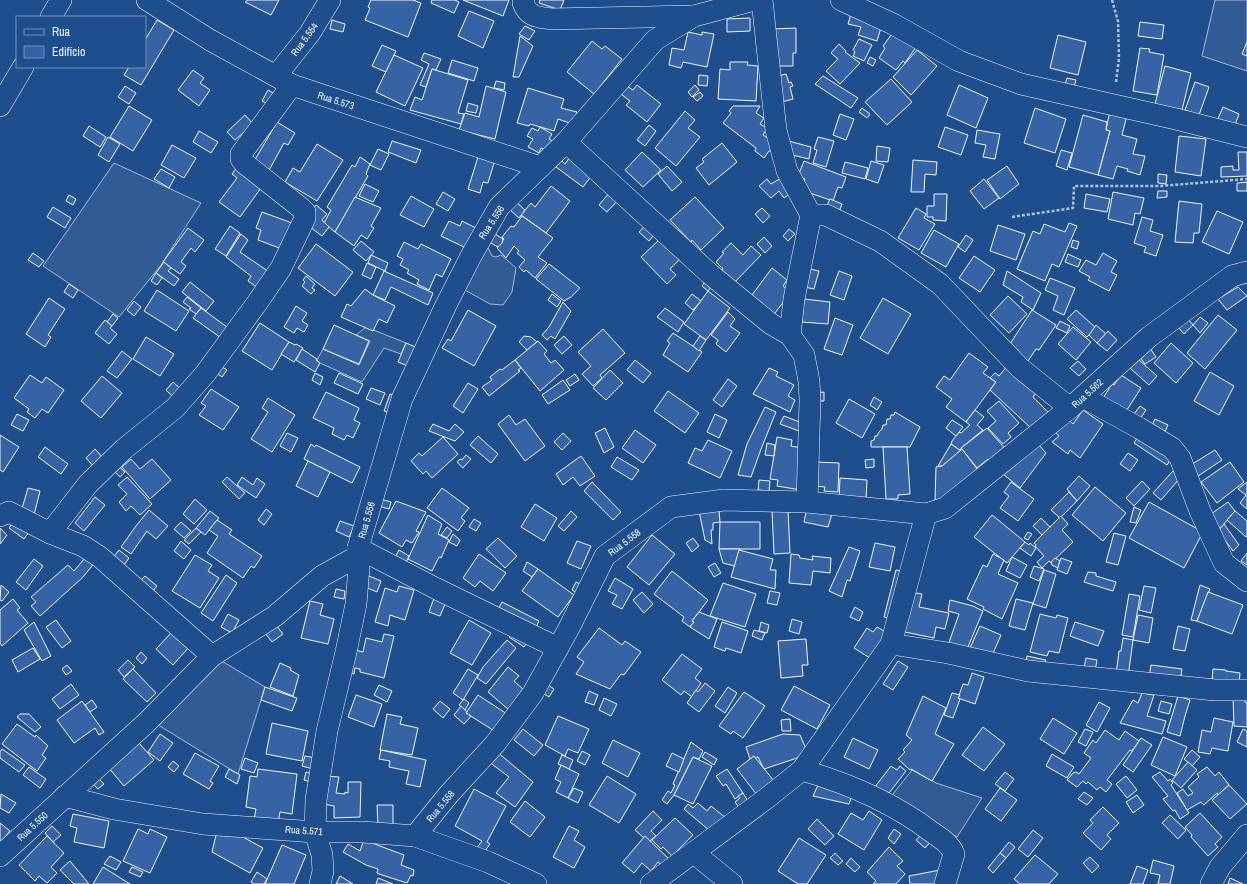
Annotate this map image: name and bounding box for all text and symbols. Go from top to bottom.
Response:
legend [16,16,146,68]
street label: Rua 5.554 [288,20,321,58]
text: Rua [52,24,71,40]
text: Edifício [52,44,85,60]
street label: Rua 5.573 [316,88,356,113]
street label: Rua 5.556 [476,202,507,242]
street label: Rua 5.562 [1069,376,1106,411]
street label: Rua 5.556 [355,500,378,540]
street label: Rua 5.558 [605,526,644,559]
street label: Rua 5.558 [423,787,458,825]
street label: Rua 5.550 [14,808,51,844]
street label: Rua 5.571 [285,823,324,838]

